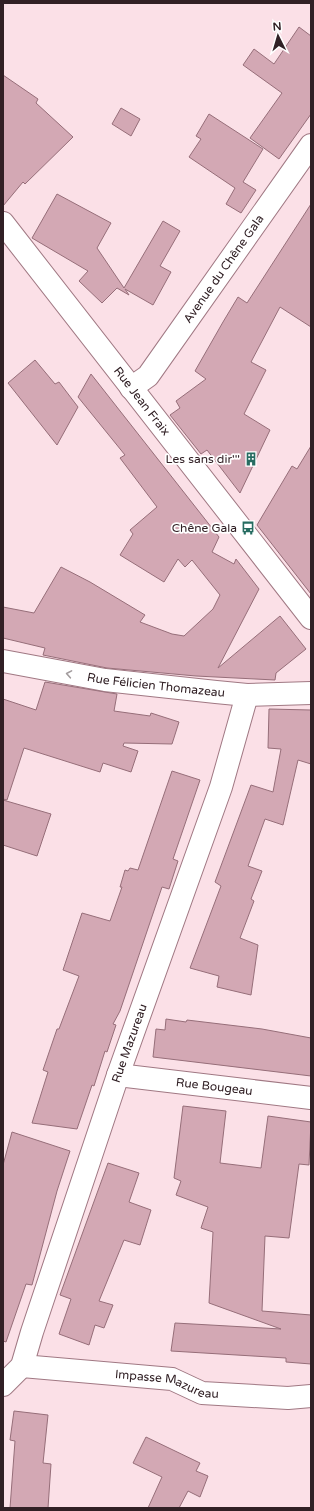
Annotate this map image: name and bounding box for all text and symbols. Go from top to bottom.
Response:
north arrow [258,16,298,56]
text: N [272,20,282,33]
street label: Avenue du Chêne Gala [181,212,267,326]
street label: Rue Jean Fraix [111,364,173,438]
building icon: Les sans dir''' [243,451,259,467]
place label: Les sans dir''' [166,452,240,466]
bus stop icon: Chêne Gala [240,520,256,536]
place label: Chêne Gala [172,521,237,535]
one-way arrow [66,670,72,678]
street label: Rue Félicien Thomazeau [86,670,225,700]
street label: Rue Mazureau [109,1002,150,1084]
street label: Rue Bougeau [175,1075,253,1098]
street label: Impasse Mazureau [115,1367,219,1401]

